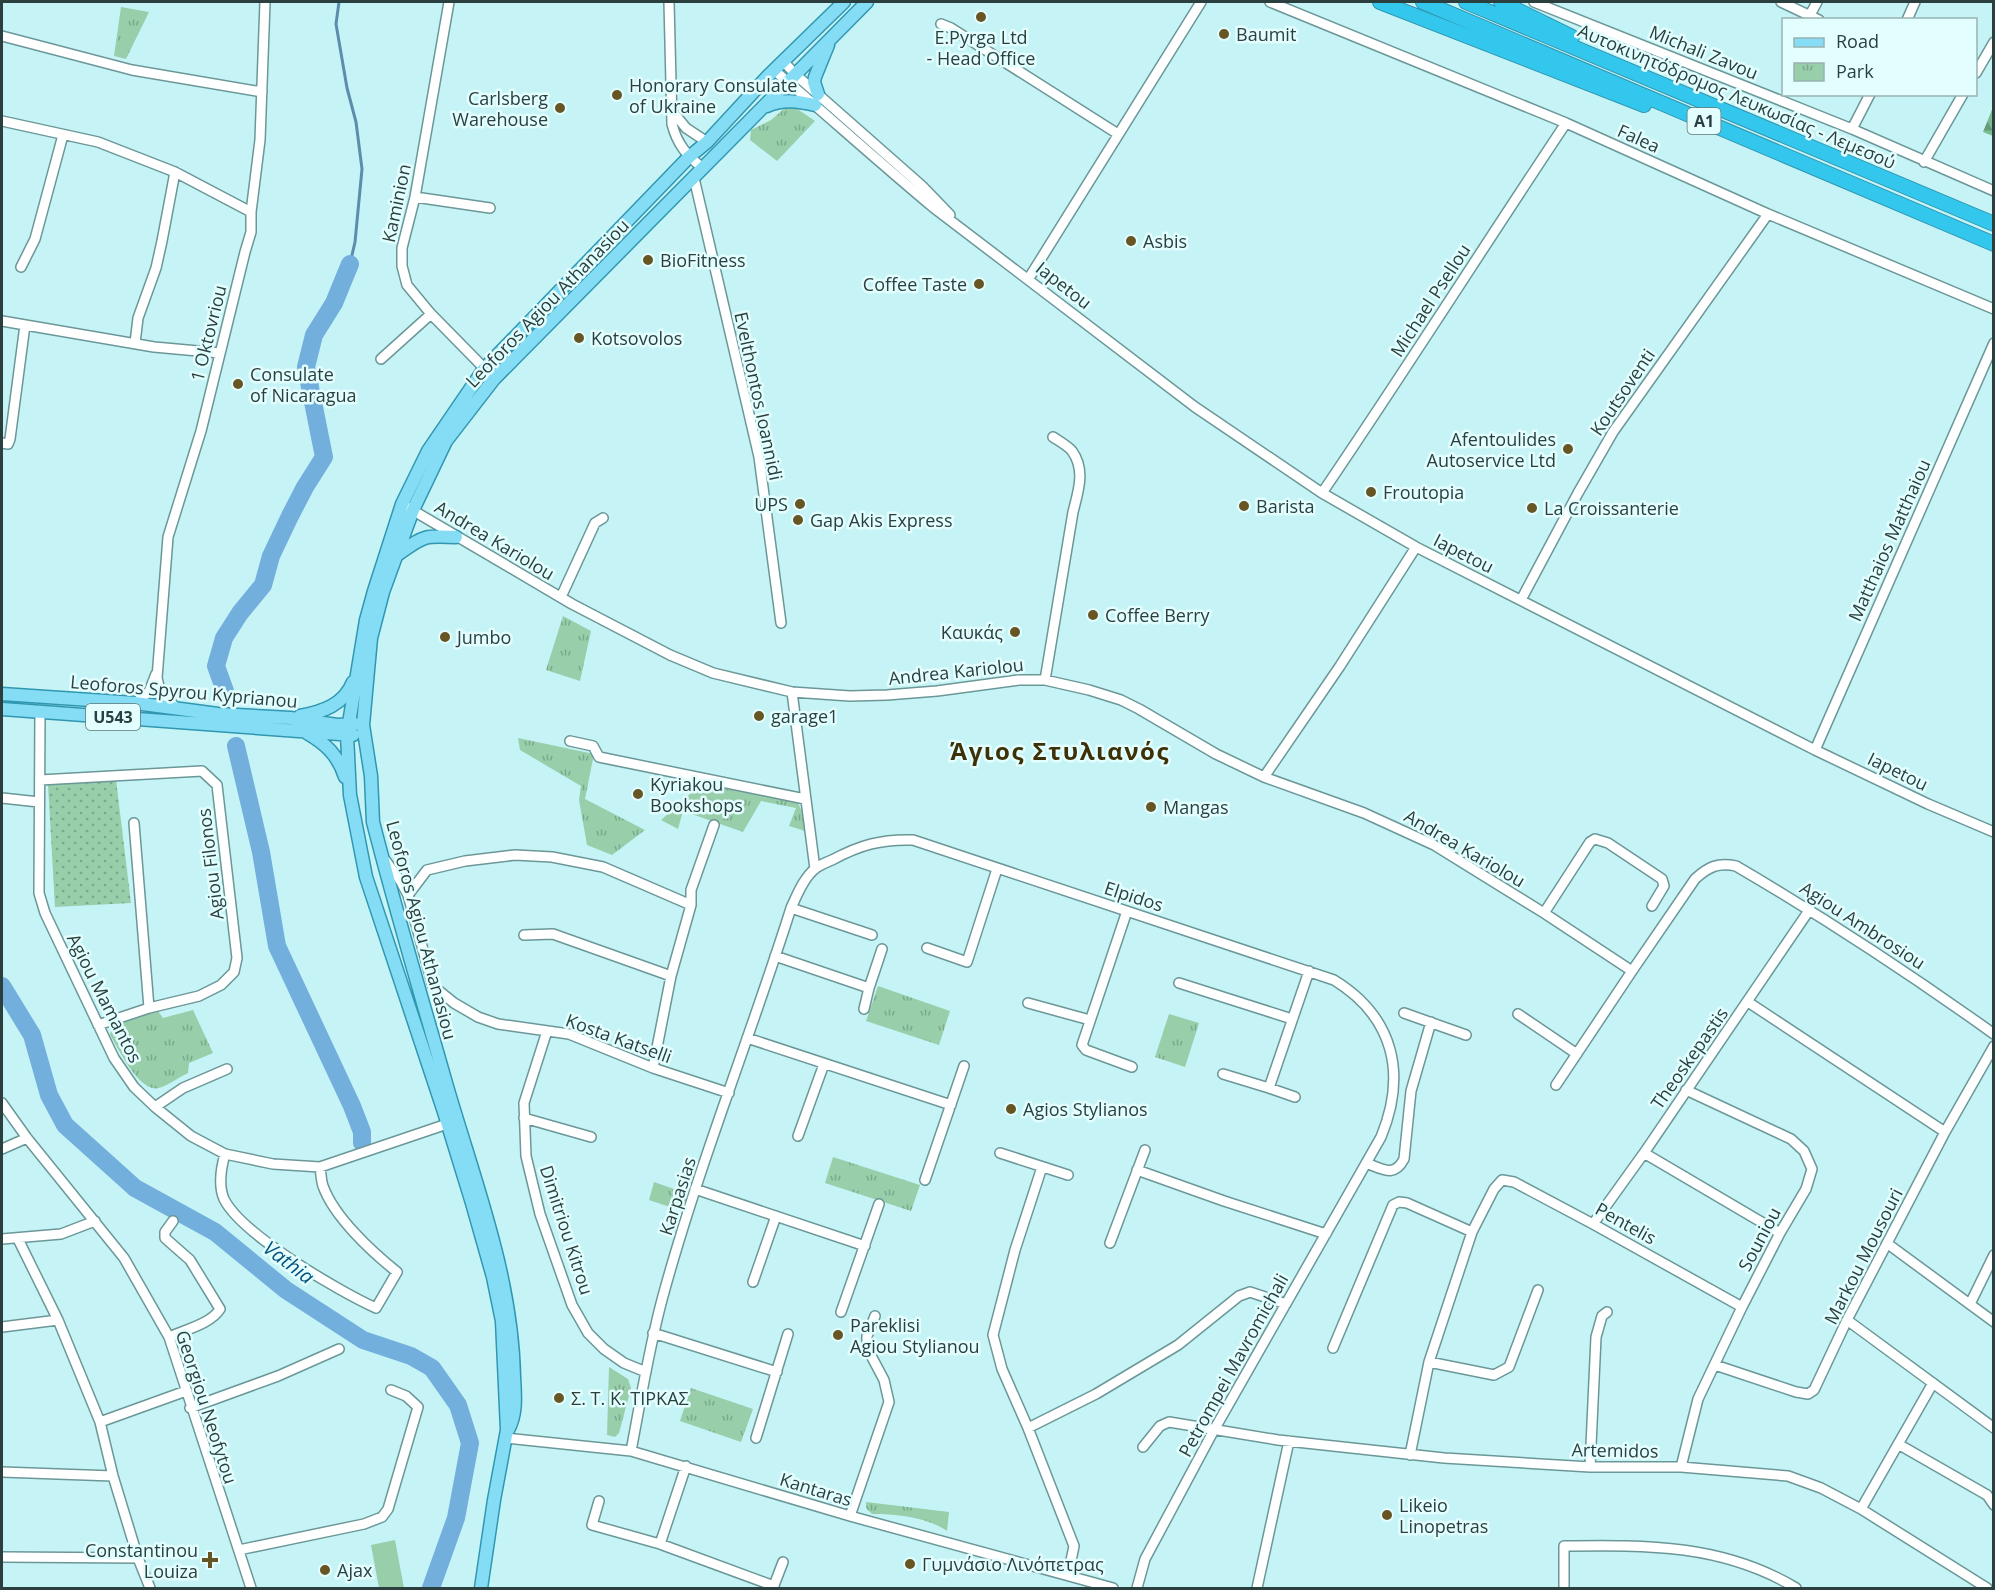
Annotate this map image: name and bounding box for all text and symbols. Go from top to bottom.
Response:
marker: E.Pyrga Ltd - Head Office [974,10,988,24]
street label: Αυτοκινητόδρομος Λευκωσίας - Λεμεσού [1574,18,1900,174]
legend [1782,18,1977,96]
street label: Michali Zavou [1646,19,1762,85]
place label: Baumit [1236,22,1296,46]
place label: E.Pyrga Ltd - Head Office [927,25,1035,70]
marker: Baumit [1217,27,1231,41]
text: Road [1836,29,1879,53]
text: Park [1836,59,1874,83]
place label: Honorary Consulate of Ukraine [629,73,797,118]
place label: Carlsberg Warehouse [452,86,548,131]
marker: Honorary Consulate of Ukraine [610,88,624,102]
marker: Carlsberg Warehouse [553,101,567,115]
road number: A1 [1688,108,1720,134]
street label: Falea [1614,118,1664,158]
street label: Kaminion [376,162,416,244]
street label: Leoforos Agiou Athanasiou [460,213,634,393]
place label: Asbis [1143,229,1187,253]
marker: Asbis [1124,234,1138,248]
street label: Michael Psellou [1384,239,1476,361]
place label: BioFitness [660,248,746,272]
marker: BioFitness [641,253,655,267]
street label: Iapetou [1031,256,1097,314]
place label: Coffee Taste [863,272,967,296]
marker: Coffee Taste [972,277,986,291]
street label: 1 Oktovriou [184,282,232,384]
street label: Evelthontos Ioannidi [729,310,789,482]
place label: Kotsovolos [591,326,682,350]
marker: Kotsovolos [572,331,586,345]
street label: Koutsoventi [1584,344,1660,440]
place label: Consulate of Nicaragua [250,362,356,407]
marker: Consulate of Nicaragua [231,377,245,391]
place label: Afentoulides Autoservice Ltd [1427,427,1556,472]
marker: Afentoulides Autoservice Ltd [1561,442,1575,456]
street label: Matthaios Matthaiou [1842,455,1936,625]
place label: Froutopia [1383,480,1464,504]
marker: Froutopia [1364,485,1378,499]
place label: UPS [754,492,788,516]
place label: Barista [1256,494,1315,518]
street label: Andrea Kariolou [431,495,559,585]
place label: La Croissanterie [1544,496,1679,520]
marker: UPS [793,497,807,511]
marker: Barista [1237,499,1251,513]
marker: La Croissanterie [1525,501,1539,515]
place label: Gap Akis Express [810,508,952,532]
marker: Gap Akis Express [791,513,805,527]
street label: Iapetou [1430,528,1498,578]
place label: Coffee Berry [1105,603,1211,627]
marker: Coffee Berry [1086,608,1100,622]
place label: Καυκάς [941,620,1003,644]
place label: Jumbo [455,625,511,649]
marker: Καυκάς [1008,625,1022,639]
marker: Jumbo [438,630,452,644]
street label: Andrea Kariolou [887,652,1025,690]
street label: Leoforos Spyrou Kyprianou [69,669,299,713]
road number: U543 [86,704,140,730]
place label: garage1 [771,704,838,728]
marker: garage1 [752,709,766,723]
district label: Άγιος Στυλιανός [950,734,1170,767]
street label: Iapetou [1864,746,1932,796]
place label: Kyriakou Bookshops [650,772,743,817]
marker: Kyriakou Bookshops [631,787,645,801]
place label: Mangas [1163,795,1229,819]
marker: Mangas [1144,800,1158,814]
street label: Andrea Kariolou [1400,804,1530,892]
street label: Agiou Filonos [191,807,229,921]
street label: Leoforos Agiou Athanasiou [381,818,463,1042]
street label: Elpidos [1102,875,1166,917]
street label: Agiou Ambrosiou [1796,876,1930,974]
street label: Agiou Mamantos [62,929,148,1067]
street label: Theoskepastis [1645,1002,1733,1114]
street label: Kosta Katselli [563,1008,675,1068]
place label: Agios Stylianos [1023,1097,1148,1121]
marker: Agios Stylianos [1004,1102,1018,1116]
street label: Karpasias [653,1154,701,1238]
street label: Dimitriou Kitrou [535,1162,599,1298]
street label: Markou Mousouri [1818,1184,1908,1328]
street label: Pentelis [1591,1196,1661,1250]
street label: Souniou [1732,1203,1786,1275]
water label: Vathia [258,1234,320,1290]
street label: Petrompei Mavromichali [1173,1269,1293,1461]
place label: Pareklisi Agiou Stylianou [850,1313,980,1358]
street label: Georgiou Neofytou [171,1327,243,1487]
marker: Pareklisi Agiou Stylianou [831,1328,845,1342]
place label: Σ. Τ. Κ. ΤΙΡΚΑΣ [571,1386,689,1410]
marker: Σ. Τ. Κ. ΤΙΡΚΑΣ [552,1391,566,1405]
street label: Artemidos [1571,1437,1659,1463]
street label: Kantaras [777,1467,855,1511]
place label: Likeio Linopetras [1399,1493,1488,1538]
marker: Likeio Linopetras [1380,1508,1394,1522]
place label: Constantinou Louiza [85,1538,198,1583]
place label: Γυμνάσιο Λινόπετρας [922,1552,1104,1576]
marker: Constantinou Louiza [203,1553,217,1567]
marker: Γυμνάσιο Λινόπετρας [903,1557,917,1571]
place label: Ajax [337,1558,373,1582]
marker: Ajax [318,1563,332,1577]

